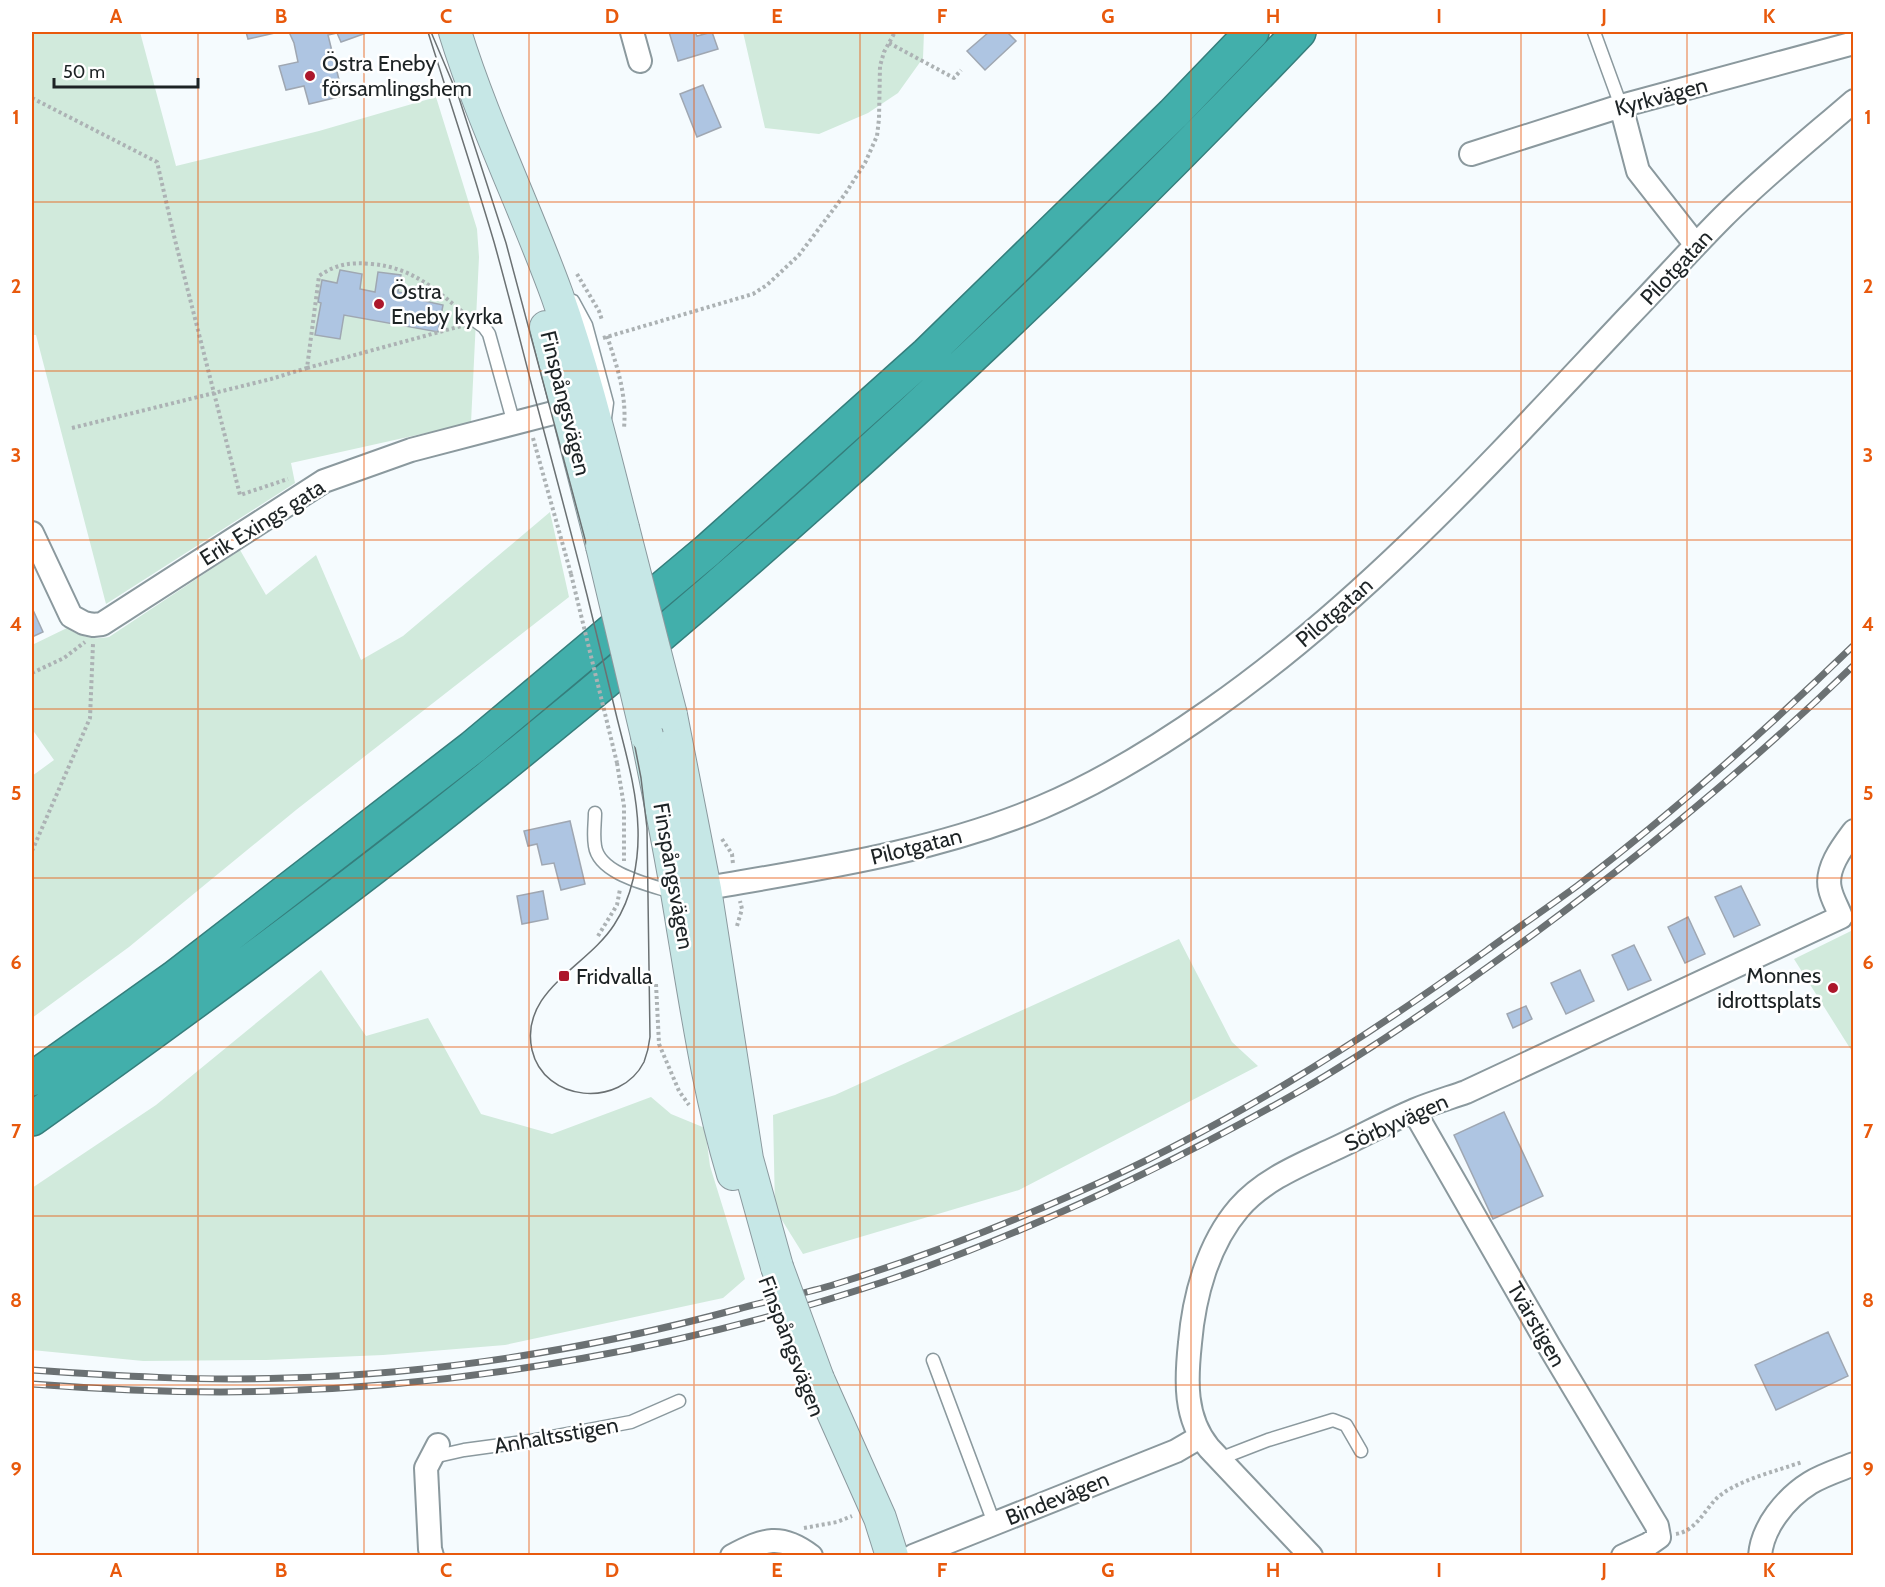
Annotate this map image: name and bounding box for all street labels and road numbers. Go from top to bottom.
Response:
street label: Kyrkvägen [1612,71,1710,122]
street label: Pilotgatan [1635,224,1718,311]
street label: Finspångsvägen [534,328,597,478]
street label: Erik Exings gata [195,473,330,572]
street label: Pilotgatan [1290,572,1378,653]
street label: Finspångsvägen [647,801,700,951]
street label: Pilotgatan [868,822,965,871]
street label: Sörbyvägen [1340,1088,1452,1157]
street label: Finspångsvägen [752,1272,831,1420]
street label: Tvärstigen [1501,1277,1572,1372]
street label: Anhaltsstigen [492,1411,620,1460]
street label: Bindevägen [1002,1466,1113,1531]

